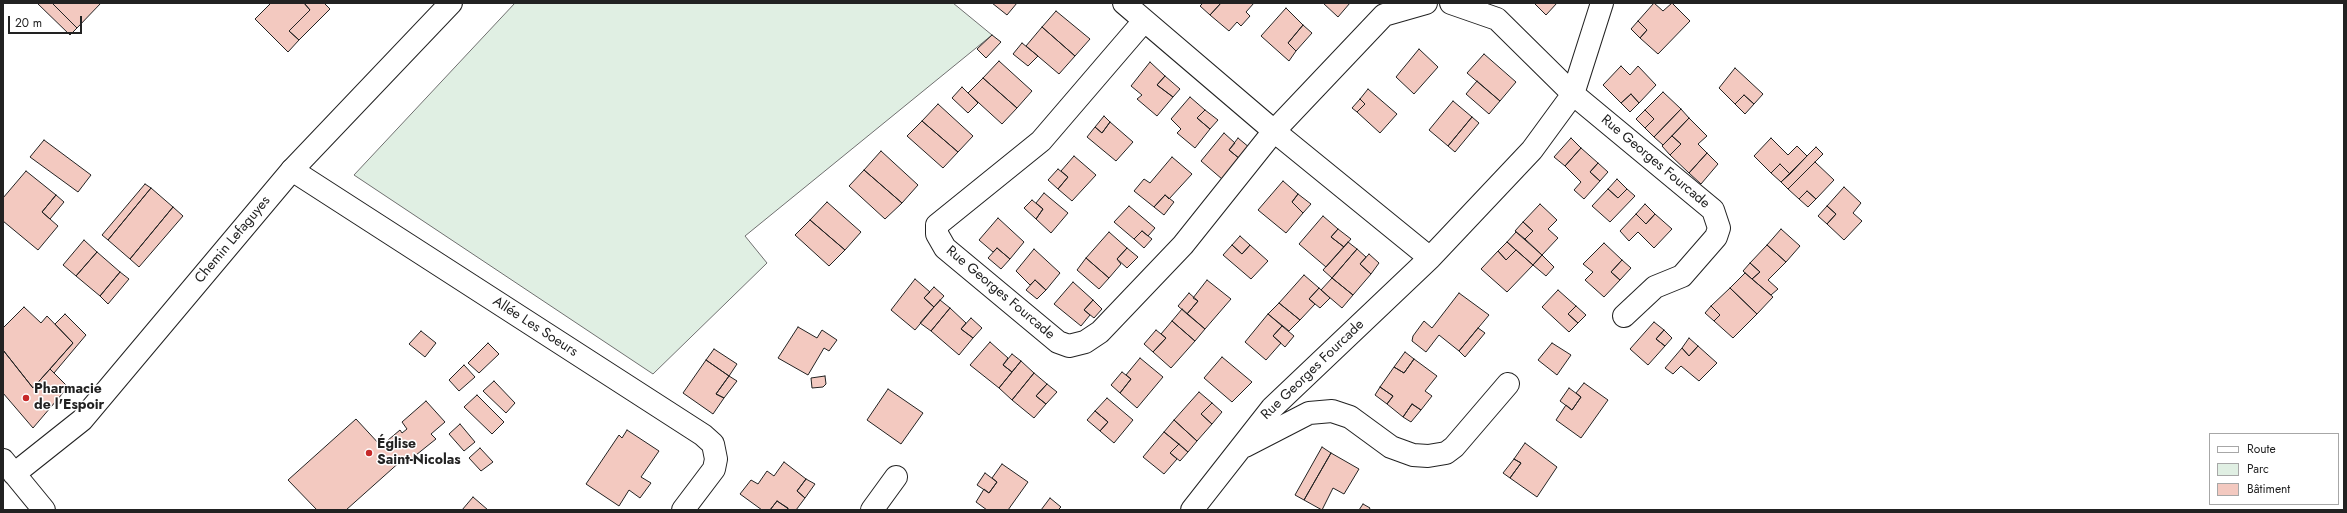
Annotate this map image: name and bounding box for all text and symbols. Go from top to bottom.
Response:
scale bar [10,8,84,34]
text: 20 m [15,14,42,32]
street label: Rue Georges Fourcade [1597,112,1713,212]
street label: Chemin Lefaguyes [192,193,274,287]
street label: Rue Georges Fourcade [942,243,1058,343]
street label: Allée Les Soeurs [489,293,581,361]
street label: Rue Georges Fourcade [1258,316,1368,424]
place label: Pharmacie de l'Espoir [34,382,104,414]
marker: Pharmacie de l'Espoir [21,393,31,403]
legend [2209,433,2339,505]
place label: Église Saint-Nicolas [377,437,461,470]
text: Route [2247,440,2276,458]
marker: Église Saint-Nicolas [364,448,374,458]
text: Parc [2247,460,2269,478]
text: Bâtiment [2247,480,2290,498]

